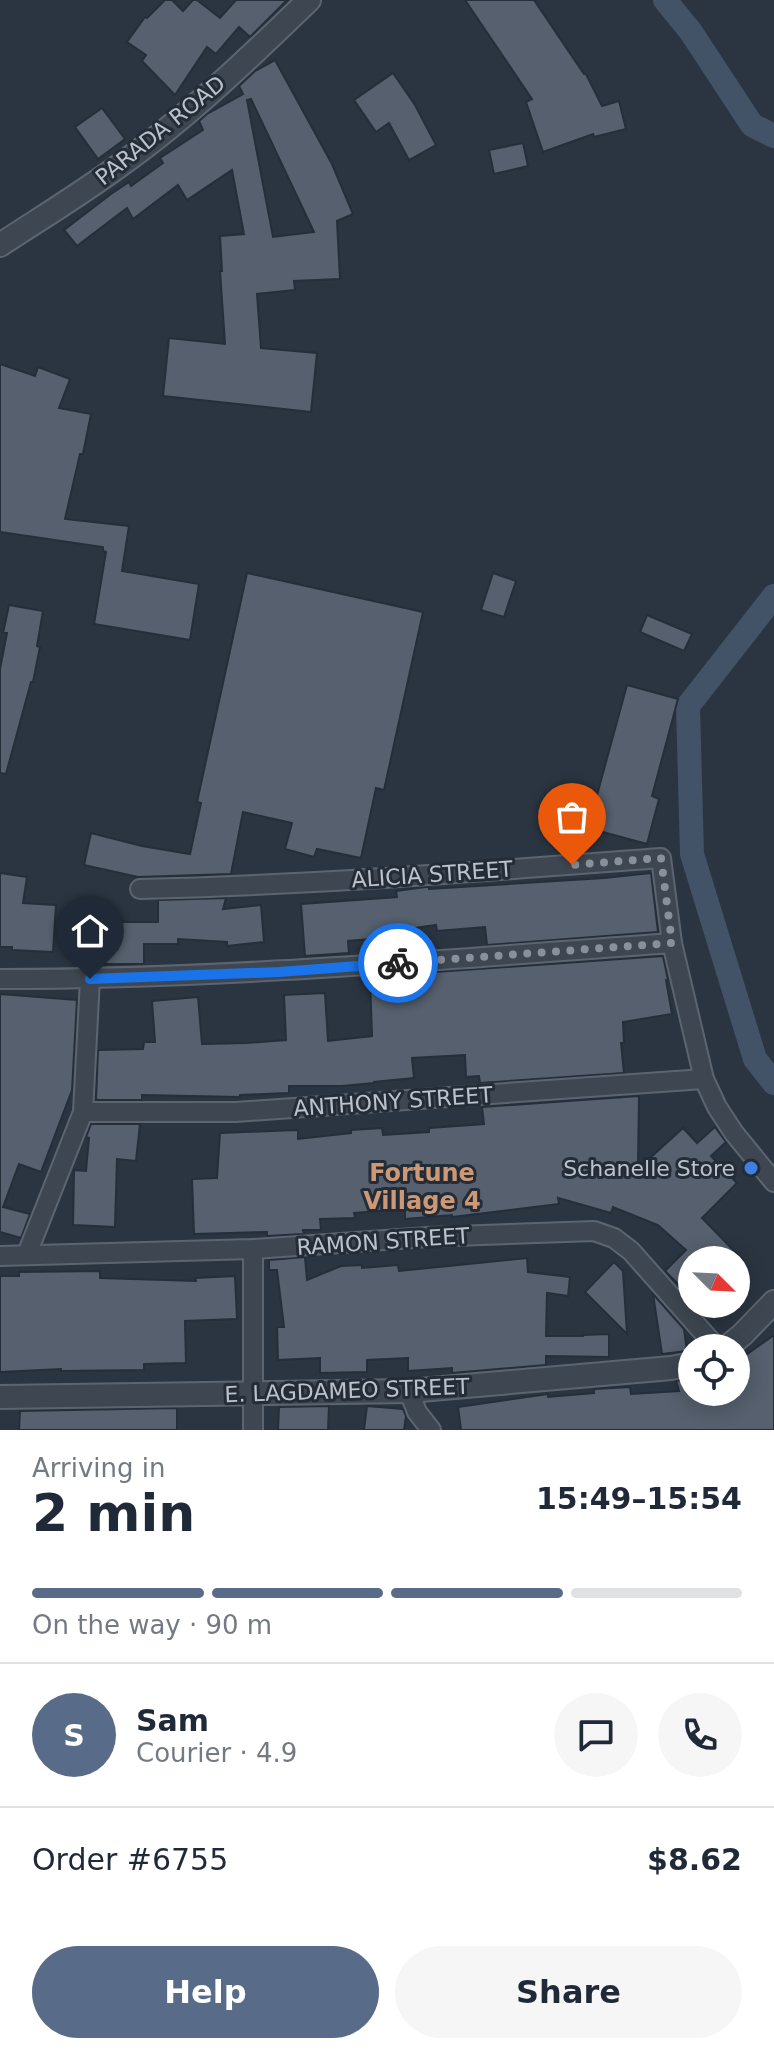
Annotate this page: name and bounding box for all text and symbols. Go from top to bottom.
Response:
street label: PARADA ROAD [91,71,230,190]
pin [538,783,606,865]
icon: bag [550,795,594,839]
street label: ALICIA STREET [351,856,514,893]
pin [56,897,124,979]
icon: home [68,909,112,953]
courier [358,923,438,1003]
icon: bike [376,941,420,985]
street label: ANTHONY STREET [293,1082,494,1121]
place label: Schanelle Store [563,1156,735,1181]
district label: Fortune Village 4 [363,1159,481,1215]
marker: Schanelle Store [742,1159,760,1177]
street label: RAMON STREET [296,1223,471,1260]
north arrow [678,1246,750,1318]
map controls [678,1246,750,1406]
button: locate [678,1334,750,1406]
street label: E. LAGDAMEO STREET [224,1374,470,1407]
text: Arriving in [32,1453,166,1483]
text: 15:49–15:54 [536,1481,742,1516]
text: 2 min [32,1483,195,1543]
text: On the way · 90 m [32,1610,272,1640]
button: chat [554,1693,638,1777]
button: phone [658,1693,742,1777]
text: Sam [136,1703,209,1738]
text: S [63,1718,85,1753]
text: Courier · 4.9 [136,1738,297,1768]
text: Order #6755 [32,1842,228,1877]
text: $8.62 [647,1842,742,1877]
button: Help [32,1946,379,2038]
button: Share [395,1946,742,2038]

